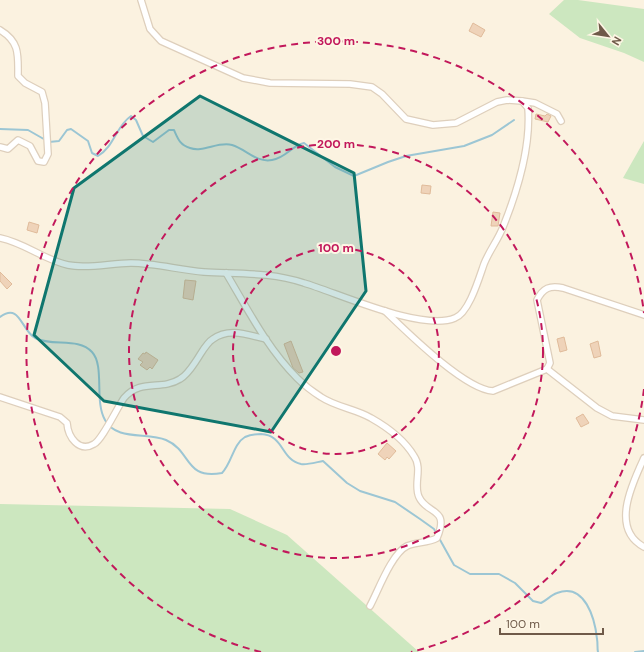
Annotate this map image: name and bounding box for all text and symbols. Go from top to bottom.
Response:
north arrow [588,16,628,56]
text: 300 m [317,33,355,49]
text: N [609,34,625,48]
text: 200 m [317,136,355,152]
text: 100 m [318,240,354,256]
centre of rings [329,344,343,358]
scale bar [500,610,603,636]
text: 100 m [506,616,540,632]

